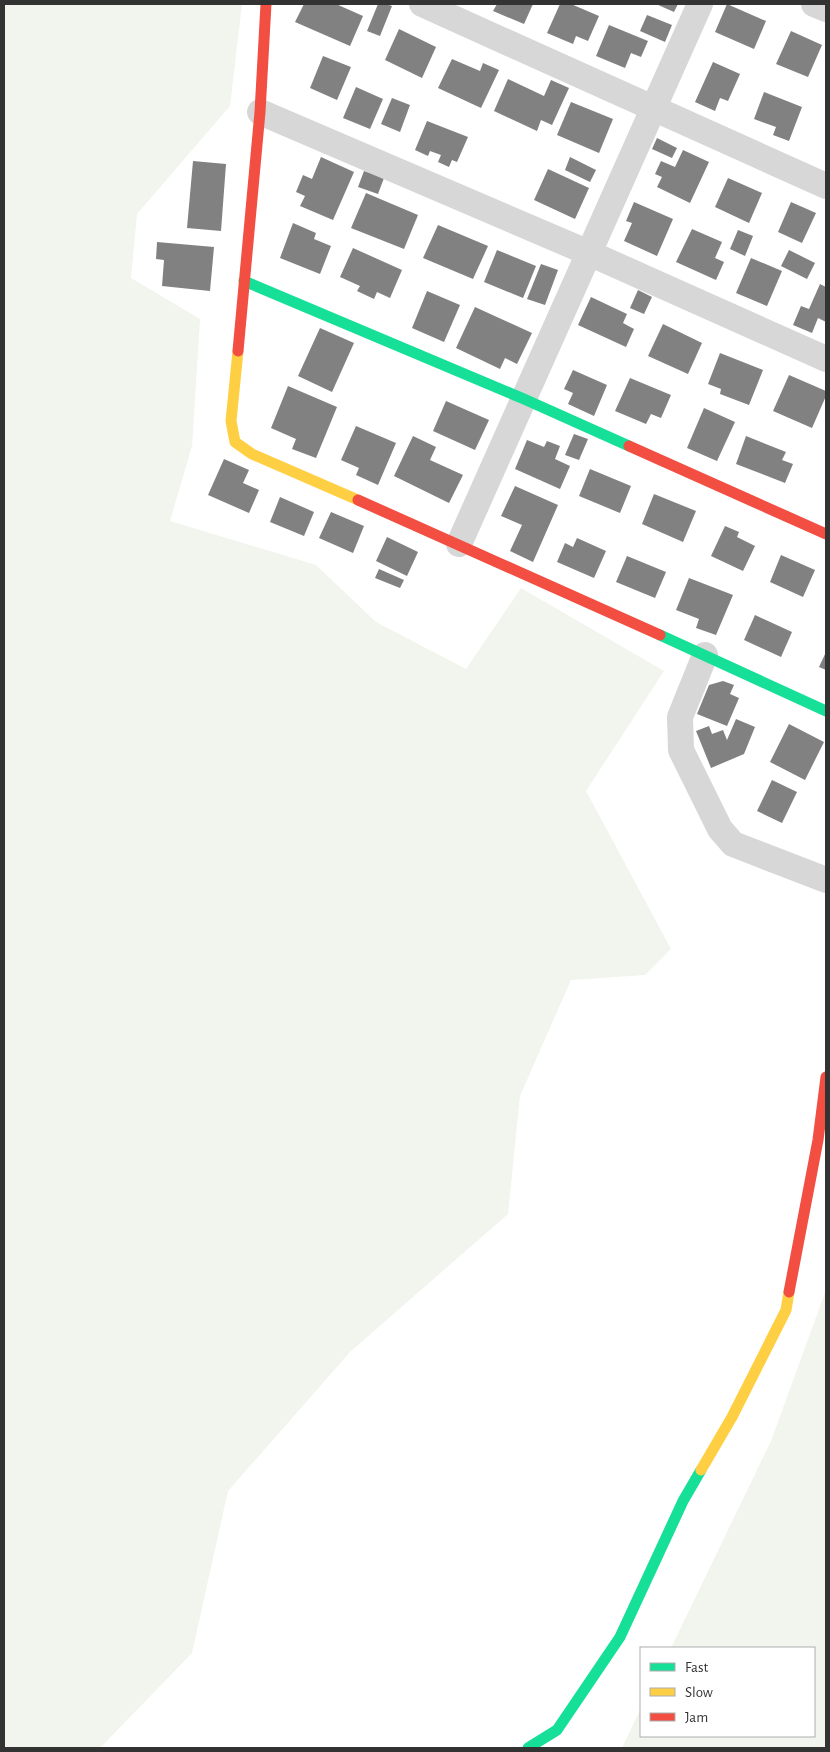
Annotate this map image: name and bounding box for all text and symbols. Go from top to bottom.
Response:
legend [640,1647,815,1737]
text: Fast [685,1660,709,1675]
text: Slow [685,1685,713,1700]
text: Jam [685,1710,708,1725]

